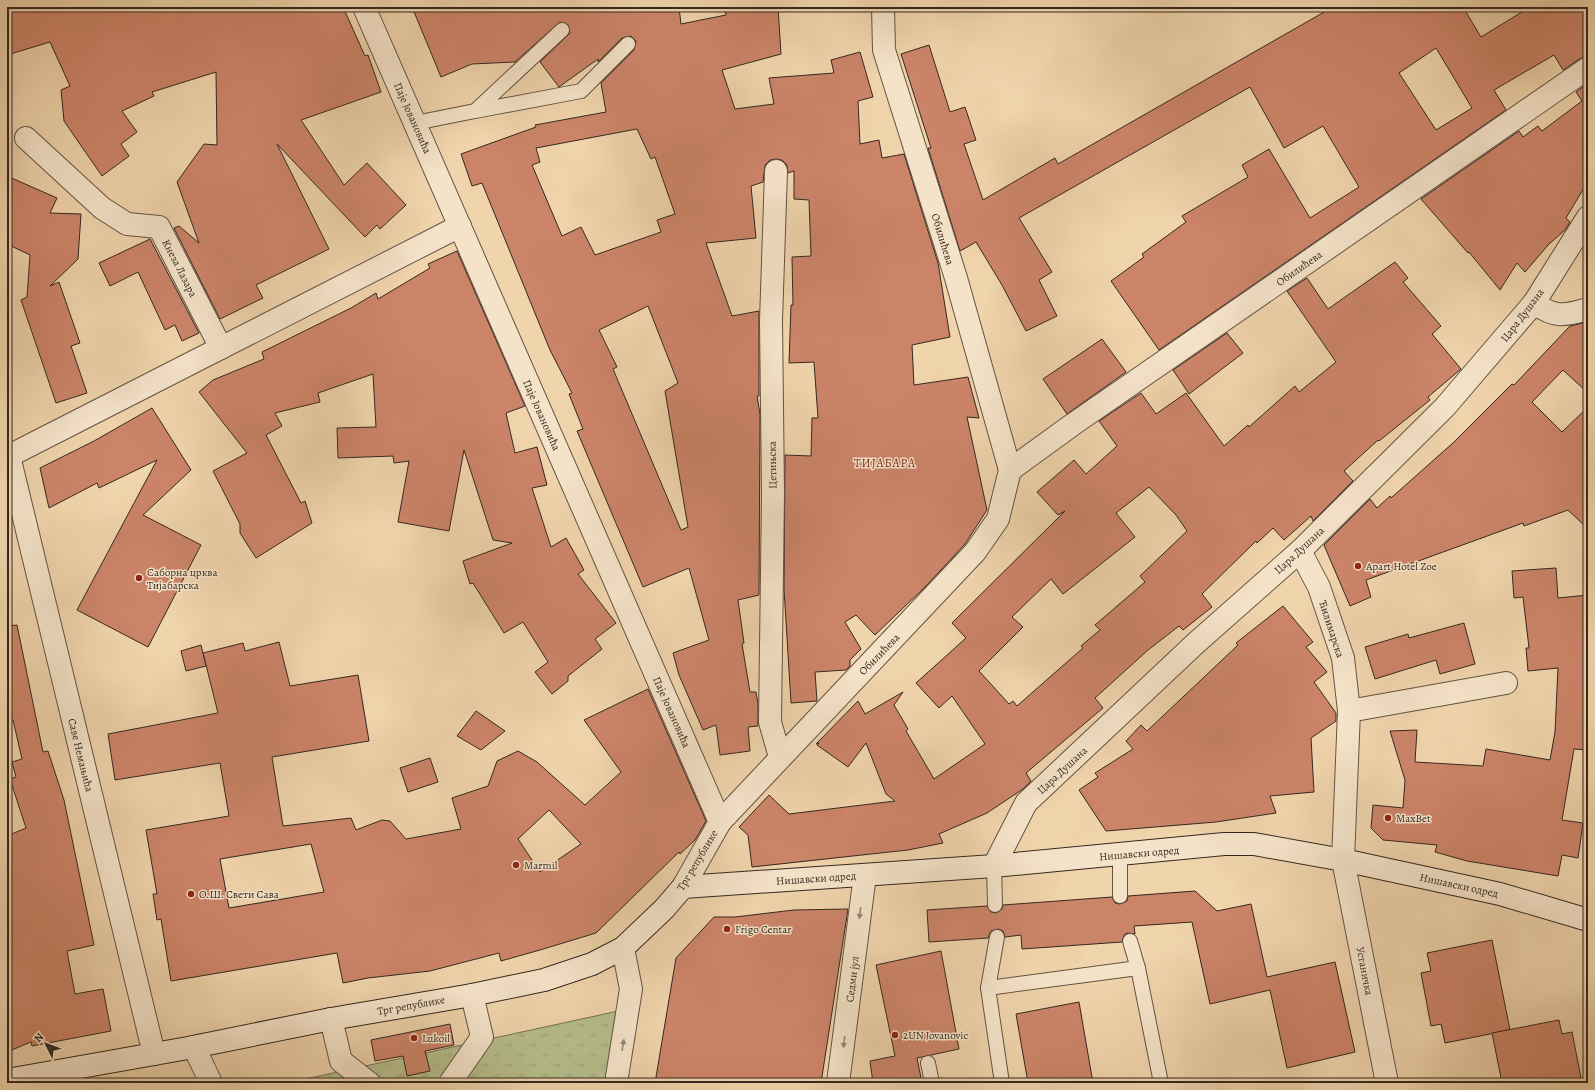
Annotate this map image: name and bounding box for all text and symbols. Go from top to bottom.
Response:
street label: Паје Јовановића [390,80,435,157]
street label: Обилићева [928,212,958,268]
street label: Кнеза Лазара [159,237,201,301]
street label: Обилићева [1273,247,1326,290]
street label: Цара Душана [1497,285,1548,345]
street label: Паје Јовановића [519,377,564,454]
street label: Цетињска [765,440,780,489]
district label: ТИЈАБАРА [854,455,916,471]
street label: Цара Душана [1271,523,1328,577]
place label: Apart Hotel Zoe [1365,559,1437,574]
marker: Apart Hotel Zoe [1353,561,1363,571]
place label: Саборна црква Тијабарска [147,565,219,593]
marker: Саборна црква Тијабарска [134,573,144,583]
street label: Ћилимарска [1315,599,1348,661]
street label: Обилићева [856,629,904,679]
street label: Паје Јовановића [649,674,694,751]
street label: Саве Немањића [64,717,97,794]
street label: Цара Душана [1034,743,1091,797]
place label: MaxBet [1396,811,1431,826]
marker: MaxBet [1383,813,1393,823]
street label: Трг републике [673,827,721,893]
street label: Нишавски одред [1098,842,1180,864]
place label: Marmil [524,858,558,873]
marker: Marmil [511,860,521,870]
street label: Нишавски одред [776,868,857,889]
street label: Нишавски одред [1418,870,1500,901]
place label: О.Ш. Свети Сава [199,887,280,902]
marker: О.Ш. Свети Сава [186,889,196,899]
one-way arrow [857,907,863,919]
place label: Frigo Centar [735,922,792,937]
marker: Frigo Centar [722,924,732,934]
street label: Устаничка [1352,946,1377,997]
street label: Седми јул [842,955,863,1003]
street label: Трг републике [376,992,446,1019]
north arrow [26,1024,66,1064]
place label: 2UN Jovanovic [903,1028,968,1043]
text: N [31,1030,47,1046]
marker: 2UN Jovanovic [890,1030,900,1040]
place label: Lukoil [422,1031,450,1046]
marker: Lukoil [409,1033,419,1043]
one-way arrow [841,1036,847,1048]
one-way arrow [620,1038,626,1051]

